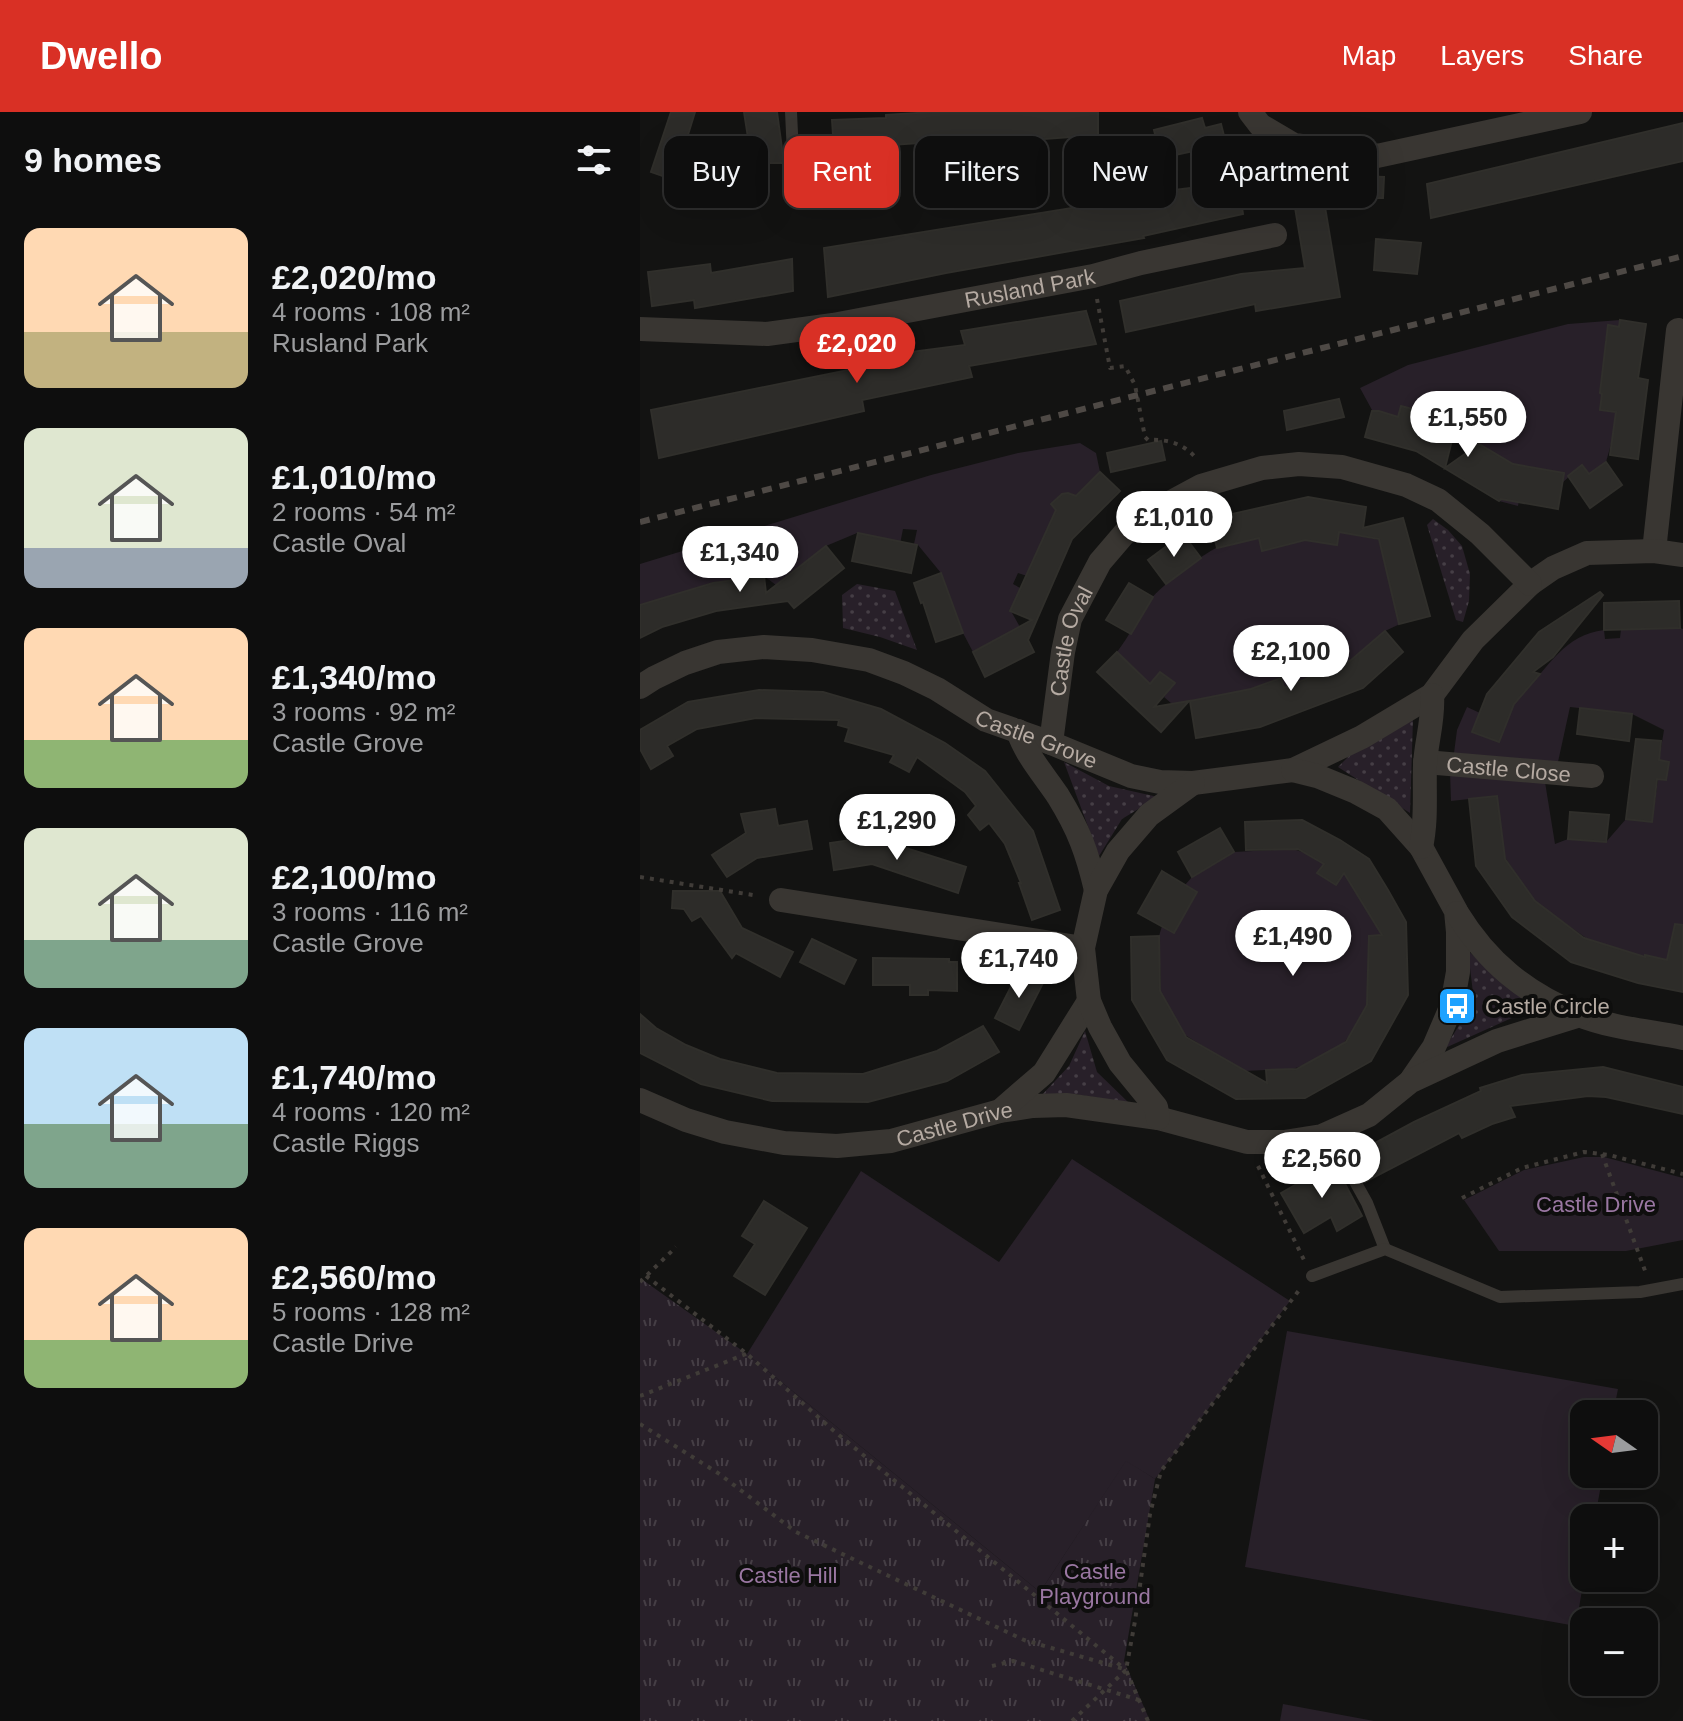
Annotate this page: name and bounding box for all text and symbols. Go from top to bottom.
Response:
text: Dwello [40,35,162,77]
text: Map [1342,40,1396,71]
text: Layers [1440,40,1524,71]
text: Share [1568,40,1643,71]
chip: Buy [664,136,768,208]
chip: Rent [784,136,899,208]
chip: Filters [915,136,1048,208]
chip: New [1064,136,1176,208]
chip: Apartment [1192,136,1377,208]
icon: filters [572,138,616,182]
text: 9 homes [24,141,162,179]
text: £2,020/mo [272,258,436,296]
icon: home [88,260,184,356]
street label: Rusland Park [963,263,1098,312]
text: 4 rooms · 108 m² [272,297,470,327]
pin: £2,020 [792,317,922,385]
text: Rusland Park [272,328,428,358]
text: £2,020 [817,328,897,358]
pin: £1,550 [1403,391,1533,459]
text: £1,550 [1428,402,1508,432]
text: £1,010/mo [272,458,436,496]
icon: home [88,460,184,556]
pin: £1,010 [1109,491,1239,559]
text: 2 rooms · 54 m² [272,497,456,527]
text: £1,010 [1134,502,1214,532]
pin: £1,340 [675,526,805,594]
text: Castle Oval [272,528,406,558]
text: £1,340 [700,537,780,567]
street label: Castle Oval [1045,582,1098,698]
pin: £2,100 [1226,625,1356,693]
text: £2,100 [1251,636,1331,666]
text: £1,340/mo [272,658,436,696]
icon: home [88,660,184,756]
text: 3 rooms · 92 m² [272,697,456,727]
street label: Castle Grove [971,704,1101,773]
text: Castle Grove [272,728,424,758]
street label: Castle Close [1445,751,1572,787]
pin: £1,290 [832,794,962,862]
text: £1,290 [857,805,937,835]
text: £2,100/mo [272,858,436,896]
icon: home [88,860,184,956]
text: 3 rooms · 116 m² [272,897,468,927]
pin: £1,490 [1228,910,1358,978]
text: £1,490 [1253,921,1333,951]
text: Castle Grove [272,928,424,958]
pin: £1,740 [954,932,1084,1000]
text: £1,740 [979,943,1059,973]
bus stop icon: Castle Circle [1436,985,1478,1027]
place label: Castle Circle [1485,994,1610,1019]
text: £1,740/mo [272,1058,436,1096]
icon: home [88,1060,184,1156]
text: 4 rooms · 120 m² [272,1097,470,1127]
street label: Castle Drive [893,1097,1014,1152]
text: Castle Riggs [272,1128,419,1158]
pin: £2,560 [1257,1132,1387,1200]
text: £2,560 [1282,1143,1362,1173]
park label: Castle Drive [1536,1192,1656,1217]
text: £2,560/mo [272,1258,436,1296]
icon: home [88,1260,184,1356]
text: 5 rooms · 128 m² [272,1297,470,1327]
text: Castle Drive [272,1328,414,1358]
north arrow [1570,1400,1658,1488]
map controls [1570,1400,1658,1696]
button: + [1570,1504,1658,1592]
park label: Castle Playground [1039,1559,1151,1609]
park label: Castle Hill [738,1563,838,1588]
button: − [1570,1608,1658,1696]

